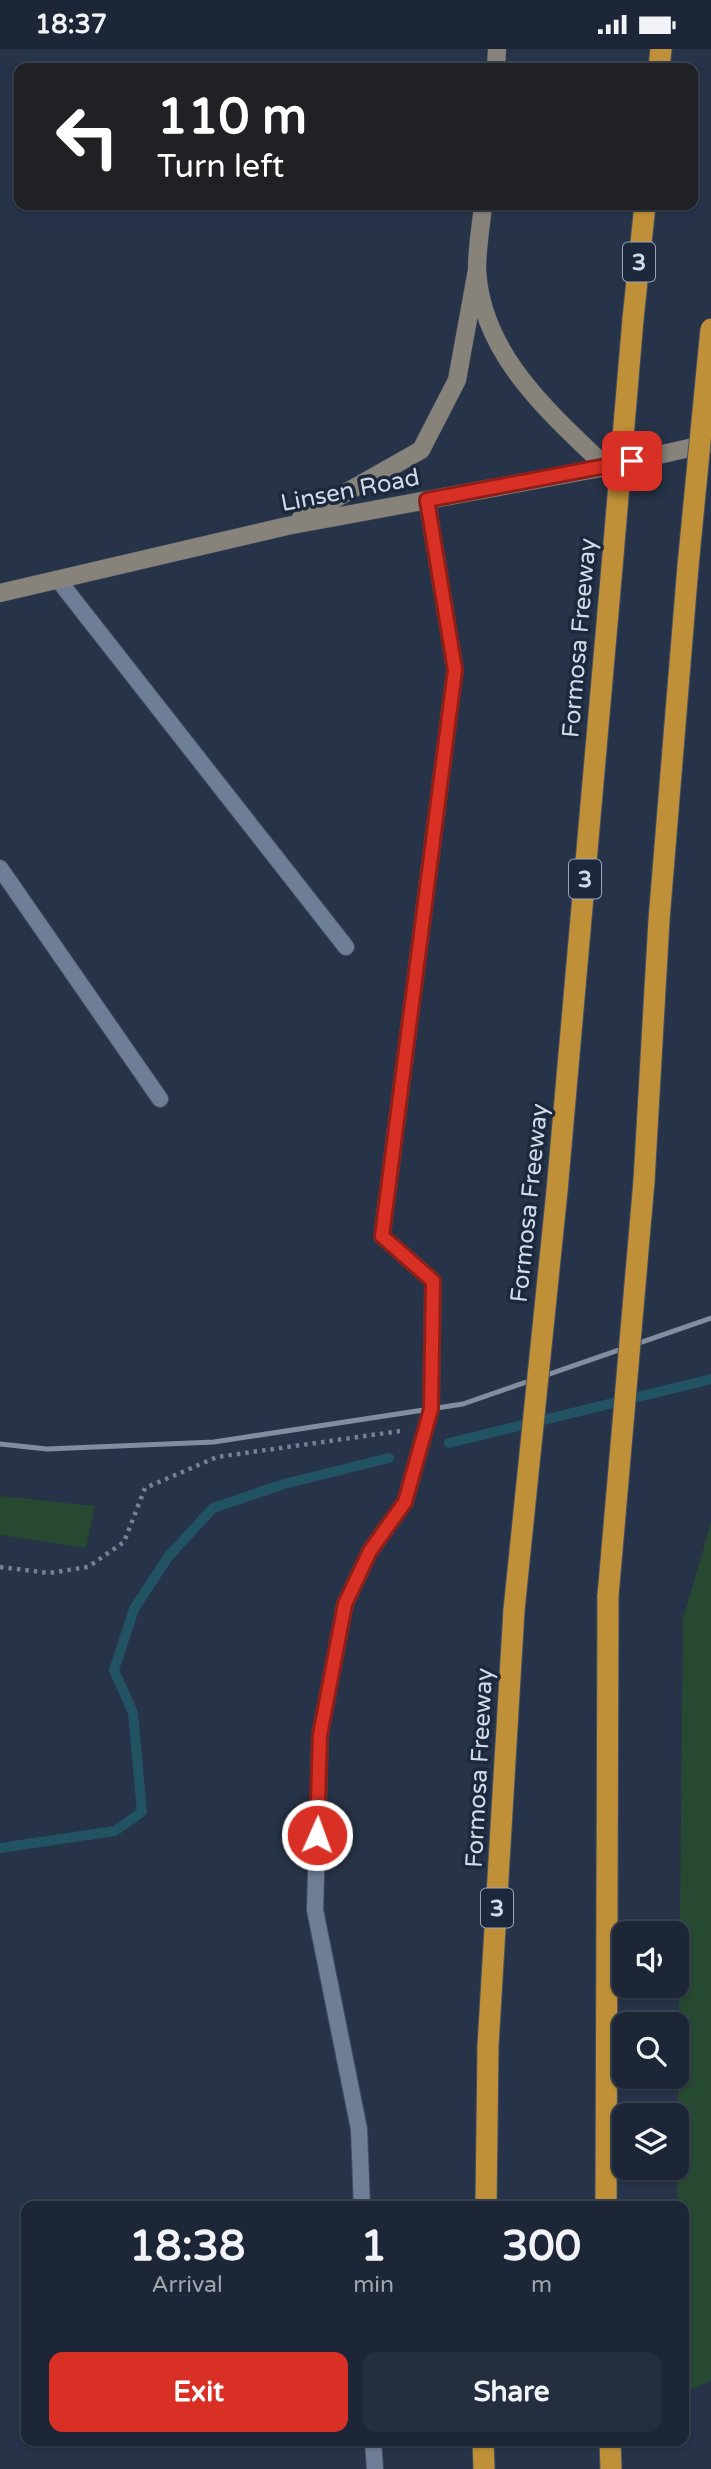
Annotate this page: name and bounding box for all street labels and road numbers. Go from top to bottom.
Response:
road number: 3 [623,243,655,281]
street label: Linsen Road [278,463,422,518]
street label: Formosa Freeway [556,537,603,739]
road number: 3 [569,859,601,899]
street label: Formosa Freeway [505,1102,554,1304]
street label: Formosa Freeway [460,1667,499,1869]
road number: 3 [481,1889,513,1927]

